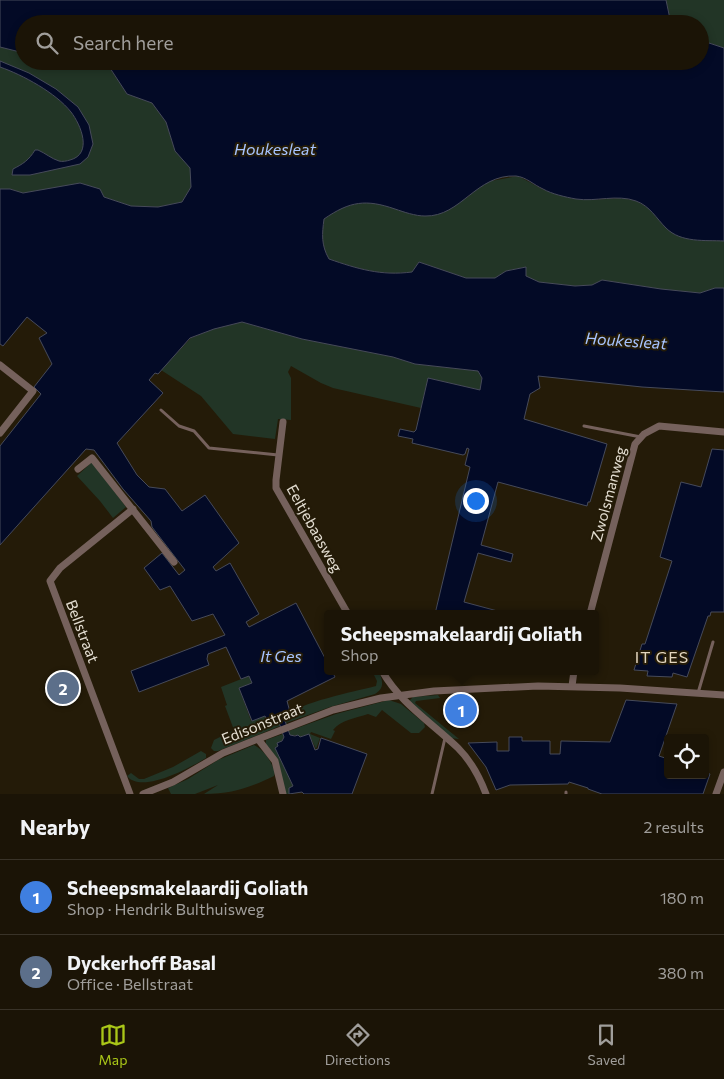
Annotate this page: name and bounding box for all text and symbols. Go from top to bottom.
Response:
search box [15,15,709,70]
icon: search [33,29,61,57]
text: Search here [73,31,173,54]
water label: Houkesleat [234,139,316,158]
water label: Houkesleat [584,328,668,352]
street label: Zwolsmanweg [587,444,629,544]
street label: Eeltjebaasweg [283,481,347,575]
your location [463,488,489,514]
street label: Bellstraat [63,597,103,665]
popup [324,610,599,675]
text: Scheepsmakelaardij Goliath [341,622,582,645]
text: Shop [341,645,378,664]
water label: It Ges [260,646,302,665]
district label: IT GES [635,647,689,666]
pin: 2 [47,669,79,707]
pin: 1 [445,691,477,729]
street label: Edisonstraat [219,698,305,748]
map controls [664,734,709,779]
button: locate [664,734,709,779]
text: Nearby [20,814,90,839]
text: 2 results [643,817,704,836]
text: Scheepsmakelaardij Goliath [67,876,308,899]
text: 1 [32,888,40,907]
text: 180 m [660,888,704,907]
text: Shop · Hendrik Bulthuisweg [67,899,264,918]
text: Dyckerhoff Basal [67,951,216,974]
text: 2 [31,963,41,982]
text: 380 m [658,963,704,982]
text: Office · Bellstraat [67,974,193,993]
tab: Map [99,1021,127,1068]
tab: Directions [325,1021,390,1068]
tab: Saved [588,1021,625,1068]

